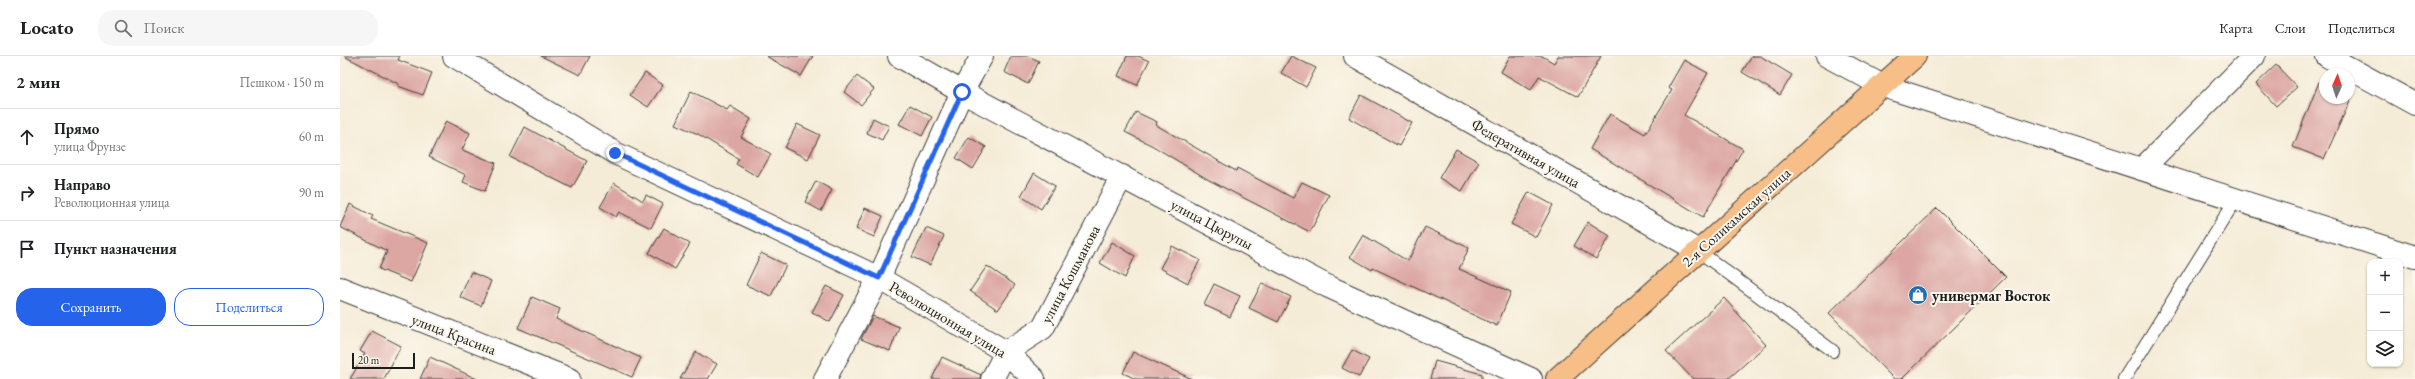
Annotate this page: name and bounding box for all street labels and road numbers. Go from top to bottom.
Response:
street label: Федеративная улица [1468,114,1584,192]
street label: 2-я Соликамская улица [1678,163,1794,271]
street label: улица Цюрупы [1168,194,1256,254]
street label: улица Кошманова [1036,222,1104,326]
street label: Революционная улица [886,277,1010,361]
street label: улица Красина [409,309,499,359]

